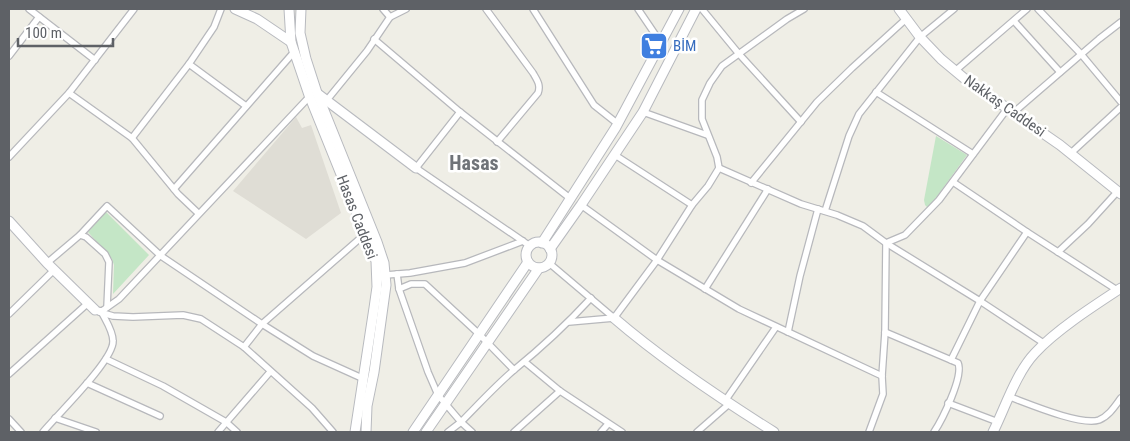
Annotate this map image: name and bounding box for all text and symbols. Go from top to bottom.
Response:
scale bar [18,15,112,47]
text: 100 m [25,24,62,42]
supermarket icon: BİM [639,31,669,61]
place label: BİM [673,37,696,55]
street label: Nakkaş Caddesi [961,71,1049,141]
district label: Hasas [449,151,499,175]
street label: Hasas Caddesi [333,172,381,262]

